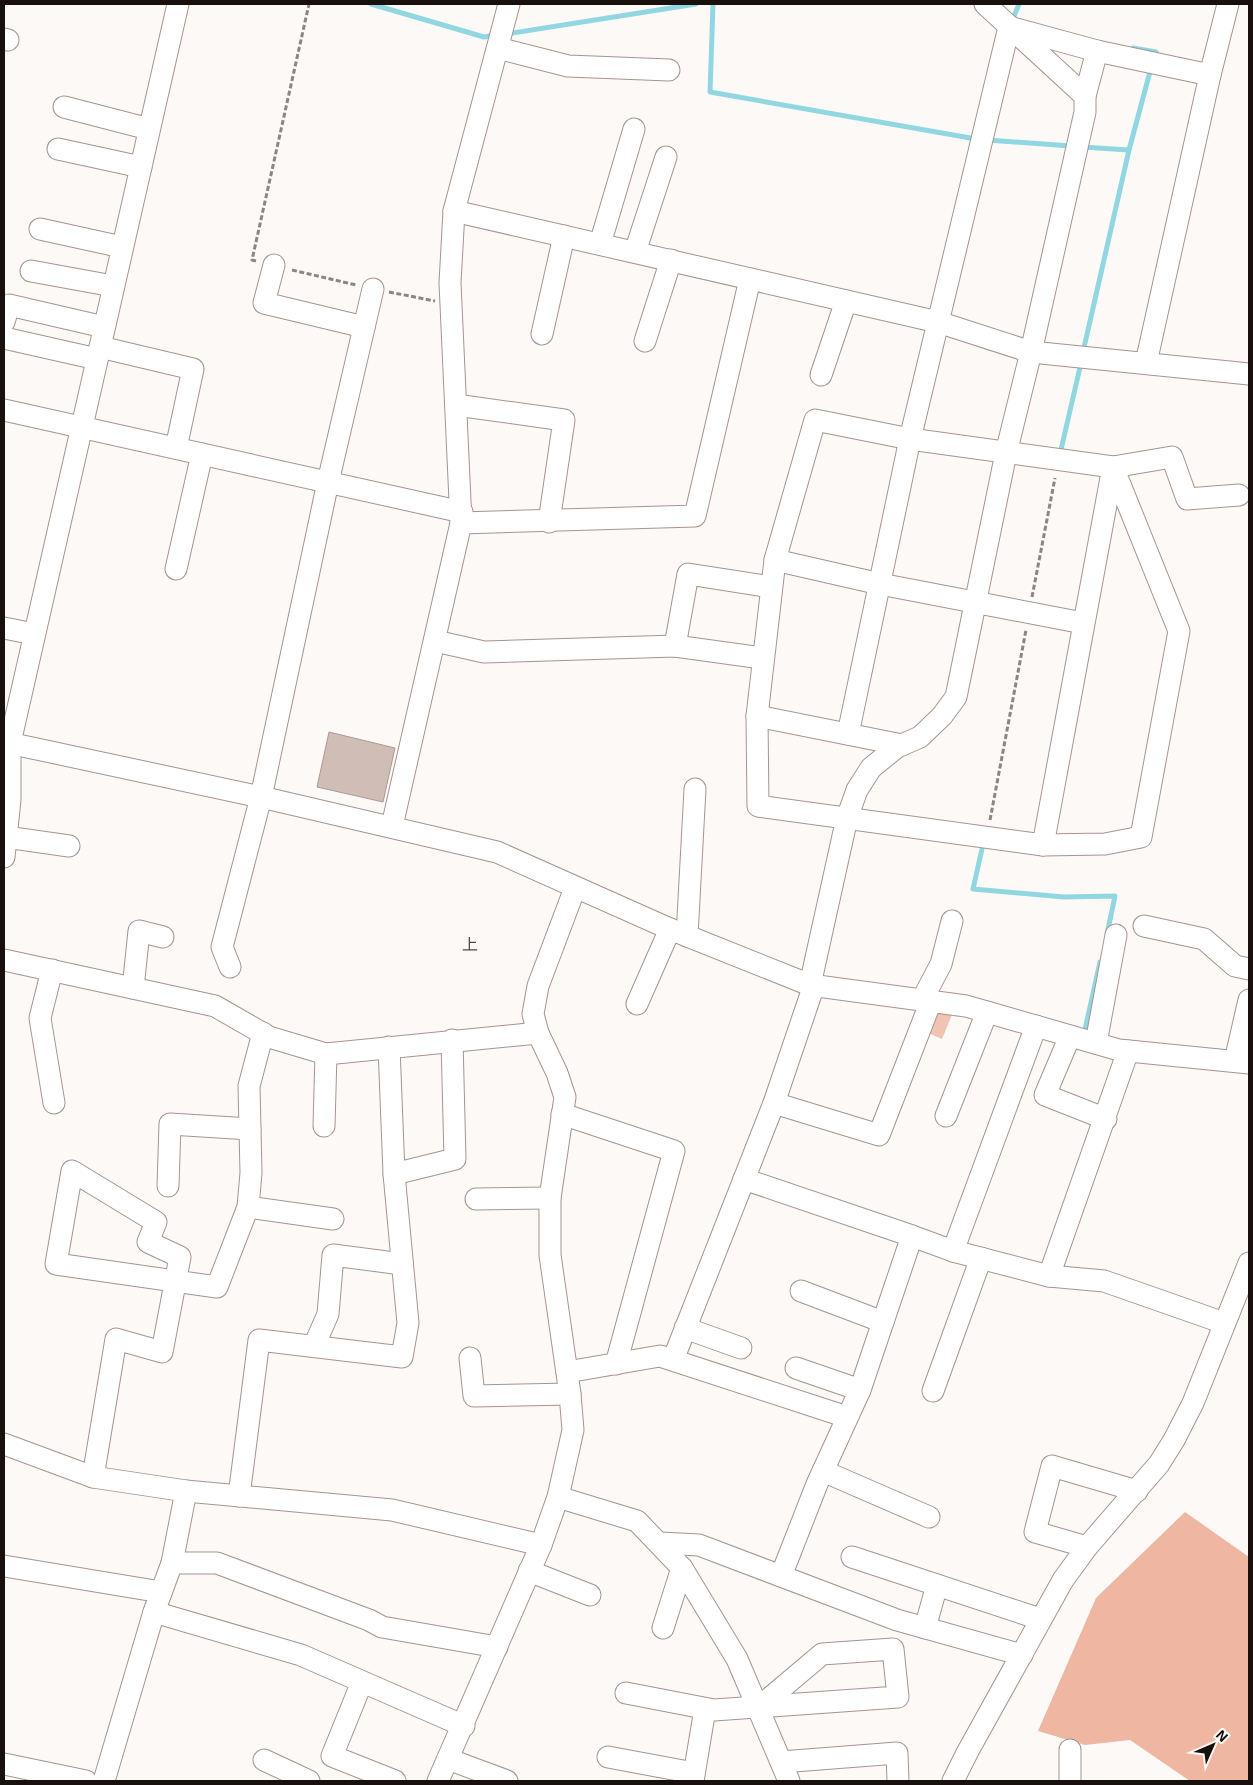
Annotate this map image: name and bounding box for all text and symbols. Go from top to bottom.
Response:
district label: 上 [462,934,478,953]
north arrow [1188,1720,1238,1770]
text: N [1213,1726,1232,1745]

